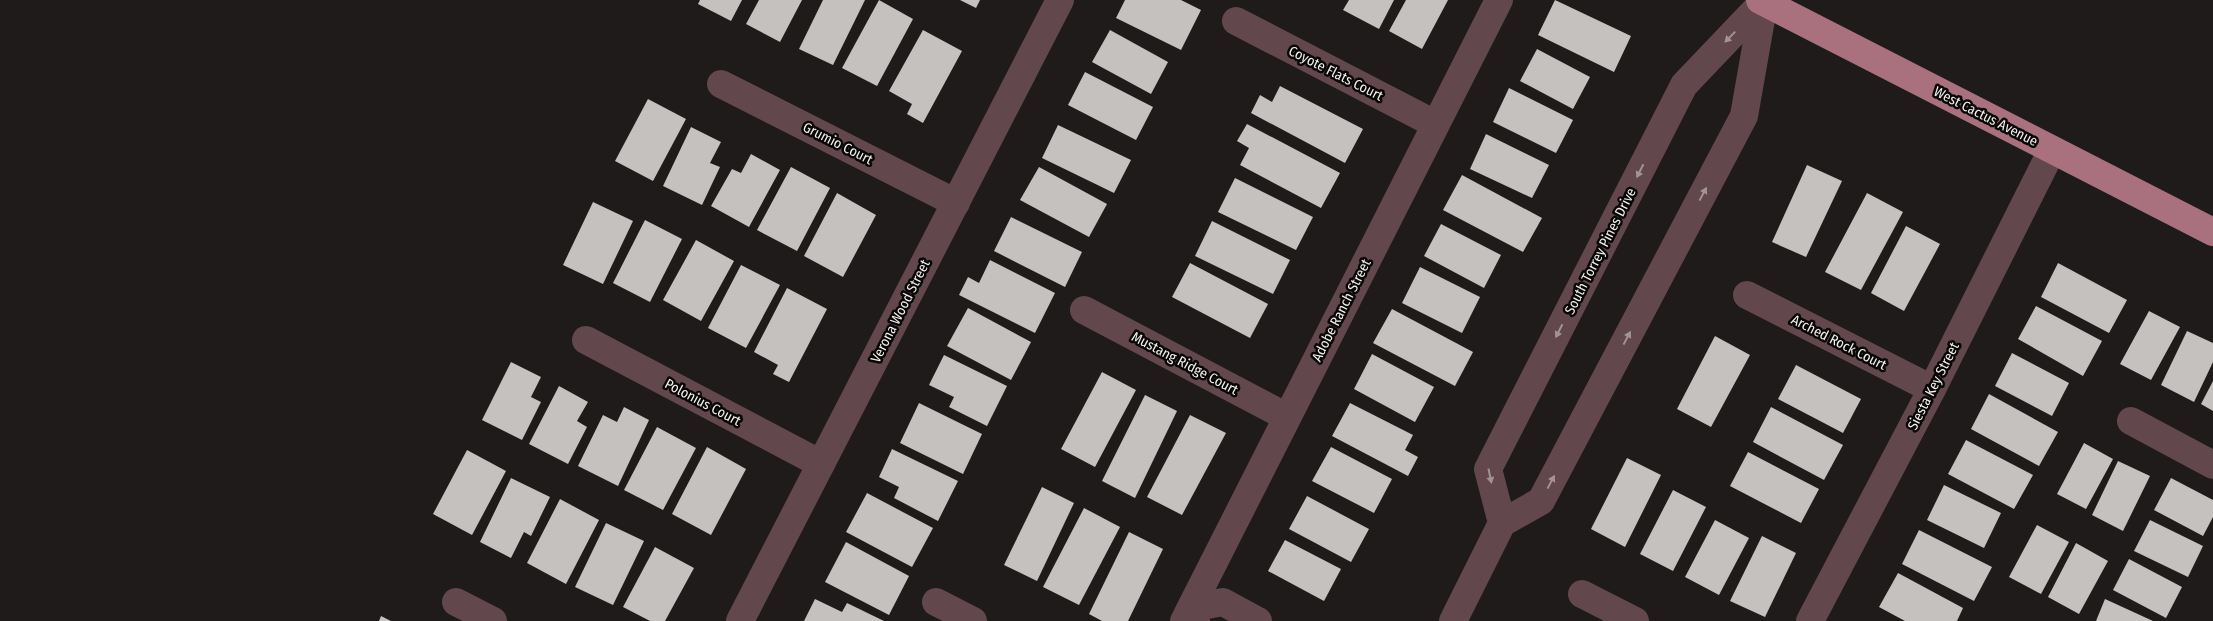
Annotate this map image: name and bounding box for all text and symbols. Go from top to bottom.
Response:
one-way arrow [1724,31,1736,43]
street label: Coyote Flats Court [1286,42,1386,105]
street label: West Cactus Avenue [1931,83,2041,150]
street label: Grumio Court [800,119,876,168]
one-way arrow [1636,163,1644,178]
street label: South Torrey Pines Drive [1561,185,1640,317]
one-way arrow [1699,187,1707,202]
street label: Verona Wood Street [867,256,934,366]
street label: Adobe Ranch Street [1308,256,1375,364]
street label: Arched Rock Court [1788,311,1890,374]
one-way arrow [1555,324,1563,338]
street label: Mustang Ridge Court [1129,328,1241,399]
one-way arrow [1623,331,1631,345]
street label: Siesta Key Street [1904,339,1963,433]
street label: Polonius Court [662,375,744,430]
one-way arrow [1487,469,1495,485]
one-way arrow [1547,475,1555,489]

